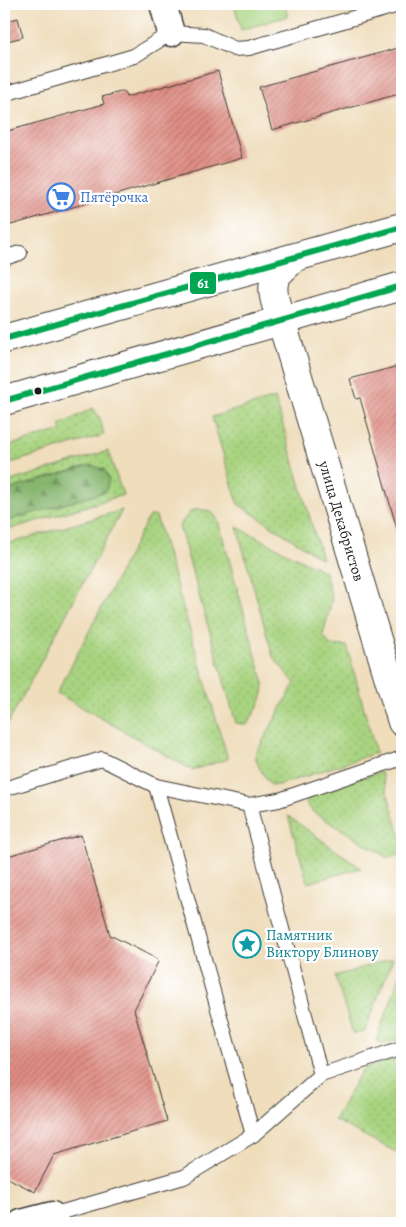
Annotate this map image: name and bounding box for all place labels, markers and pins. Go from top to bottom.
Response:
supermarket icon: Пятёрочка [46,182,76,212]
place label: Пятёрочка [80,187,149,207]
unlabelled marker [33,386,43,396]
place label: Памятник Виктору Блинову [266,925,379,962]
place icon: Памятник Виктору Блинову [232,929,262,959]

